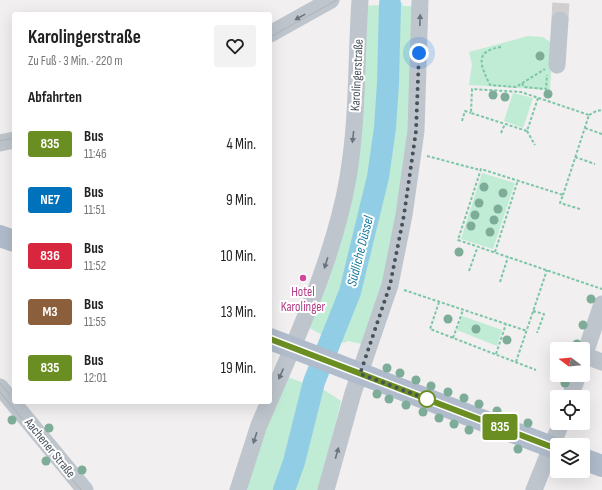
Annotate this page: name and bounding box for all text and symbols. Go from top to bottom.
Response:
one-way arrow [295,14,306,20]
one-way arrow [416,14,423,26]
button: heart [214,25,256,67]
text: Karolingerstraße [28,26,141,49]
street label: Karolingerstraße [347,39,367,111]
your location [409,43,429,63]
text: Zu Fuß · 3 Min. · 220 m [28,53,123,69]
text: Abfahrten [28,88,82,107]
text: Bus [84,127,103,146]
one-way arrow [349,131,356,143]
text: 835 [40,135,60,152]
text: 4 Min. [226,135,256,154]
text: 11:46 [84,146,107,162]
text: Bus [84,183,103,202]
text: NE7 [40,191,60,208]
text: 9 Min. [226,191,256,210]
text: 11:51 [84,202,105,218]
water label: Südliche Düssel [343,214,377,288]
text: Bus [84,239,103,258]
text: 836 [40,247,60,264]
text: 10 Min. [221,247,256,266]
text: 11:52 [84,258,106,274]
one-way arrow [322,258,328,270]
marker: Hotel Karolinger [298,273,308,283]
place label: Hotel Karolinger [281,284,326,315]
text: Bus [84,295,103,314]
text: M3 [42,303,58,320]
text: 13 Min. [221,303,256,322]
text: 11:55 [84,314,106,330]
north arrow [550,342,590,382]
map controls [550,342,590,478]
text: Bus [84,351,103,370]
text: 835 [40,359,60,376]
text: 19 Min. [221,359,256,378]
one-way arrow [278,368,285,380]
text: 12:01 [84,370,107,386]
unlabelled marker [418,390,436,408]
button: locate [550,390,590,430]
street label: Aachener Straße [20,414,79,481]
line badge: 835 [477,414,523,440]
text: 835 [490,418,510,435]
one-way arrow [251,433,257,445]
button: layers [550,438,590,478]
one-way arrow [334,446,340,458]

